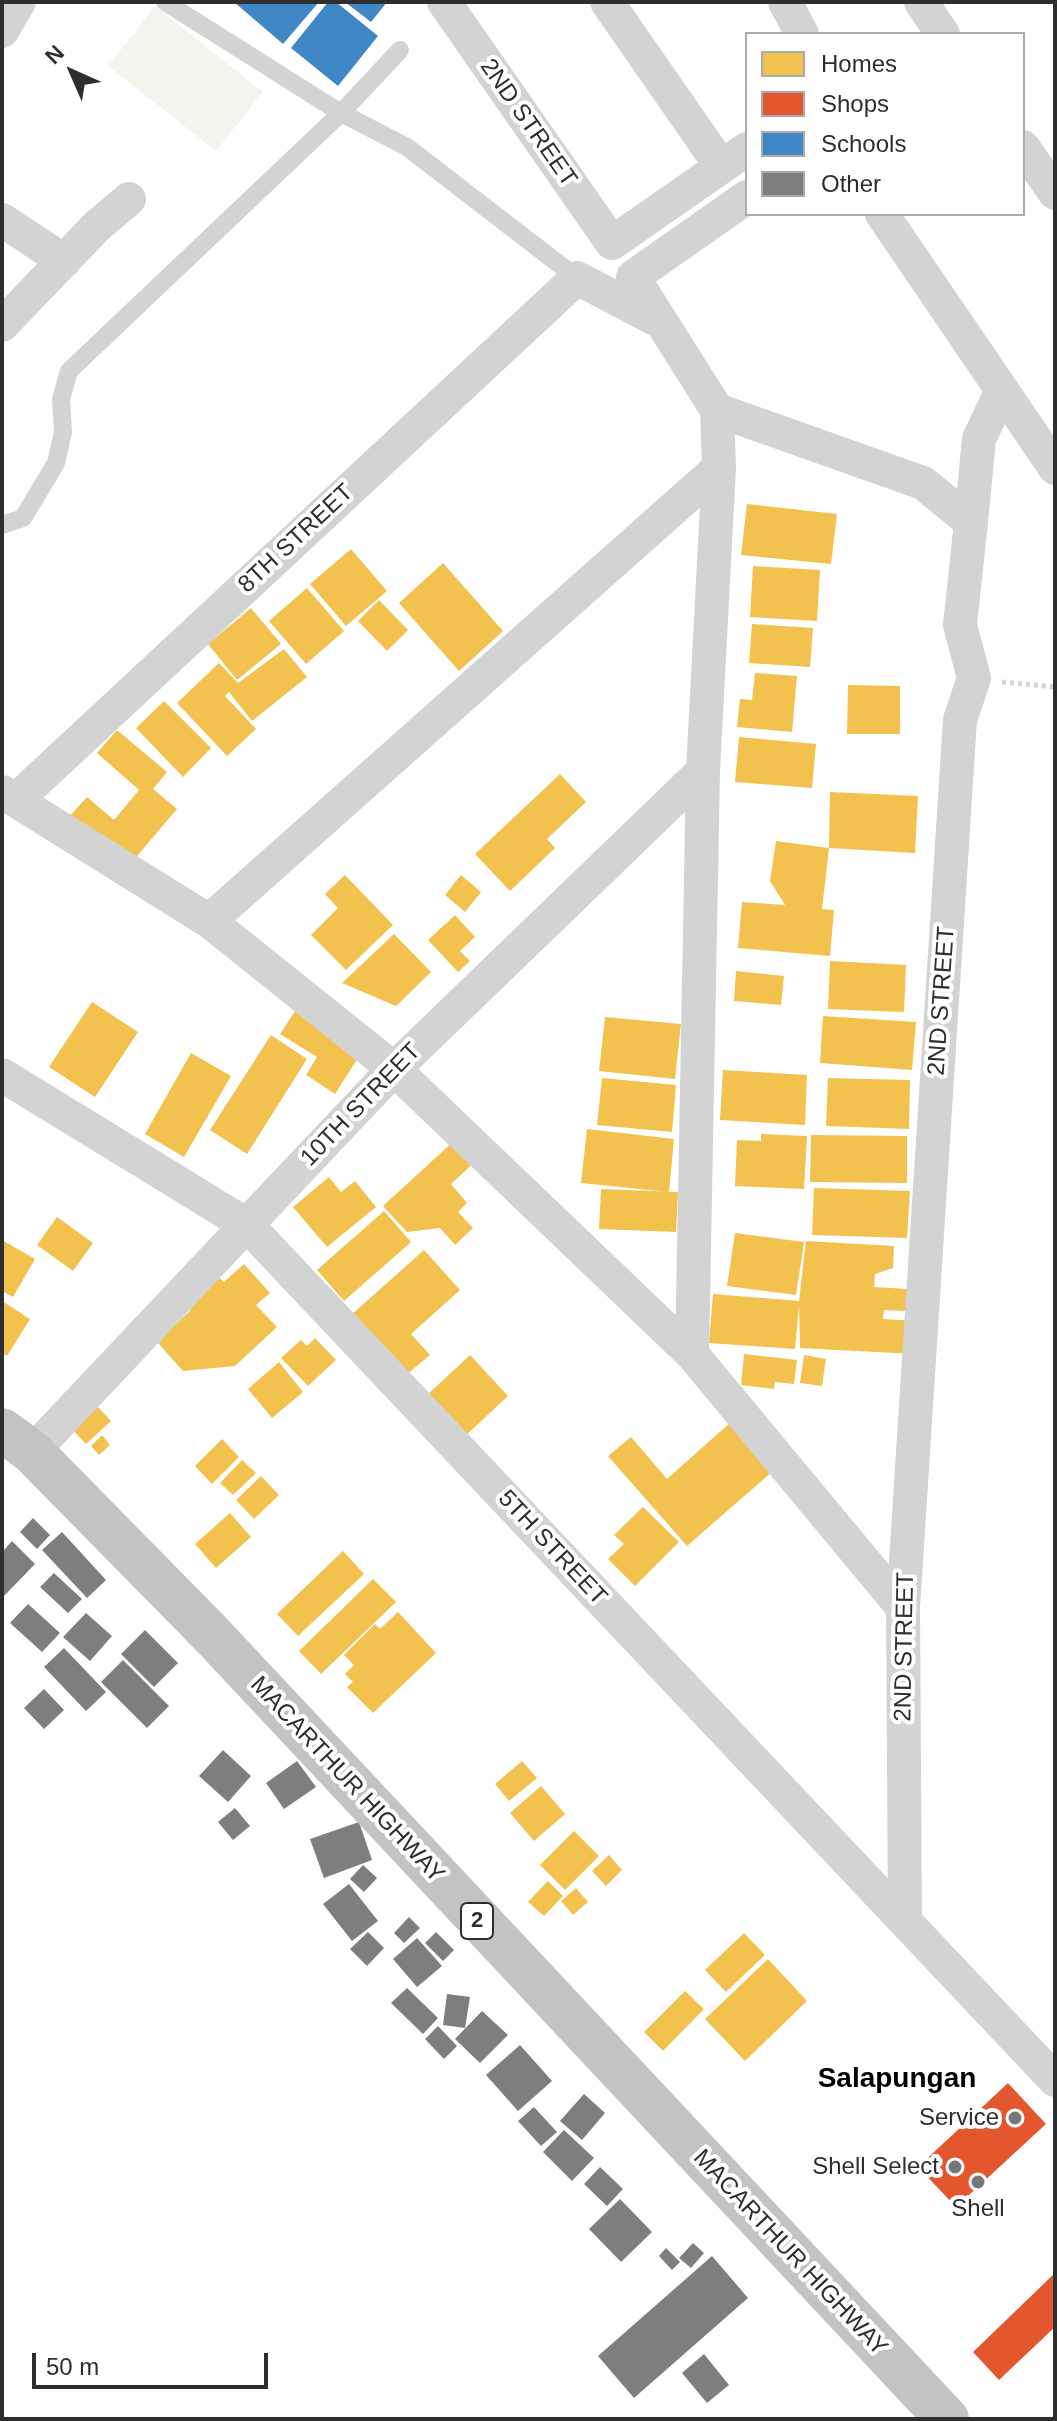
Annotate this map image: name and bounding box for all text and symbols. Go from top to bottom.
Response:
north arrow [32,32,112,112]
legend [745,32,1025,216]
text: N [40,40,69,69]
text: Homes [821,50,897,77]
street label: 2ND STREET [473,54,583,192]
text: Shops [821,90,889,117]
text: Schools [821,130,906,157]
text: Other [821,170,881,197]
street label: 8TH STREET [233,478,359,600]
street label: 2ND STREET [922,925,962,1077]
street label: 10TH STREET [295,1037,427,1173]
street label: 5TH STREET [491,1485,613,1611]
street label: 2ND STREET [889,1572,921,1722]
street label: MACARTHUR HIGHWAY [244,1671,450,1889]
road number: 2 [461,1903,493,1939]
district label: Salapungan [818,2062,976,2096]
place label: Service [919,2104,999,2132]
marker: Service [1006,2109,1024,2127]
street label: MACARTHUR HIGHWAY [687,2144,893,2362]
place label: Shell Select [812,2153,939,2181]
marker: Shell Select [946,2158,964,2176]
marker: Shell [969,2173,987,2191]
place label: Shell [951,2195,1005,2223]
scale bar [36,2337,272,2387]
text: 50 m [46,2353,99,2380]

